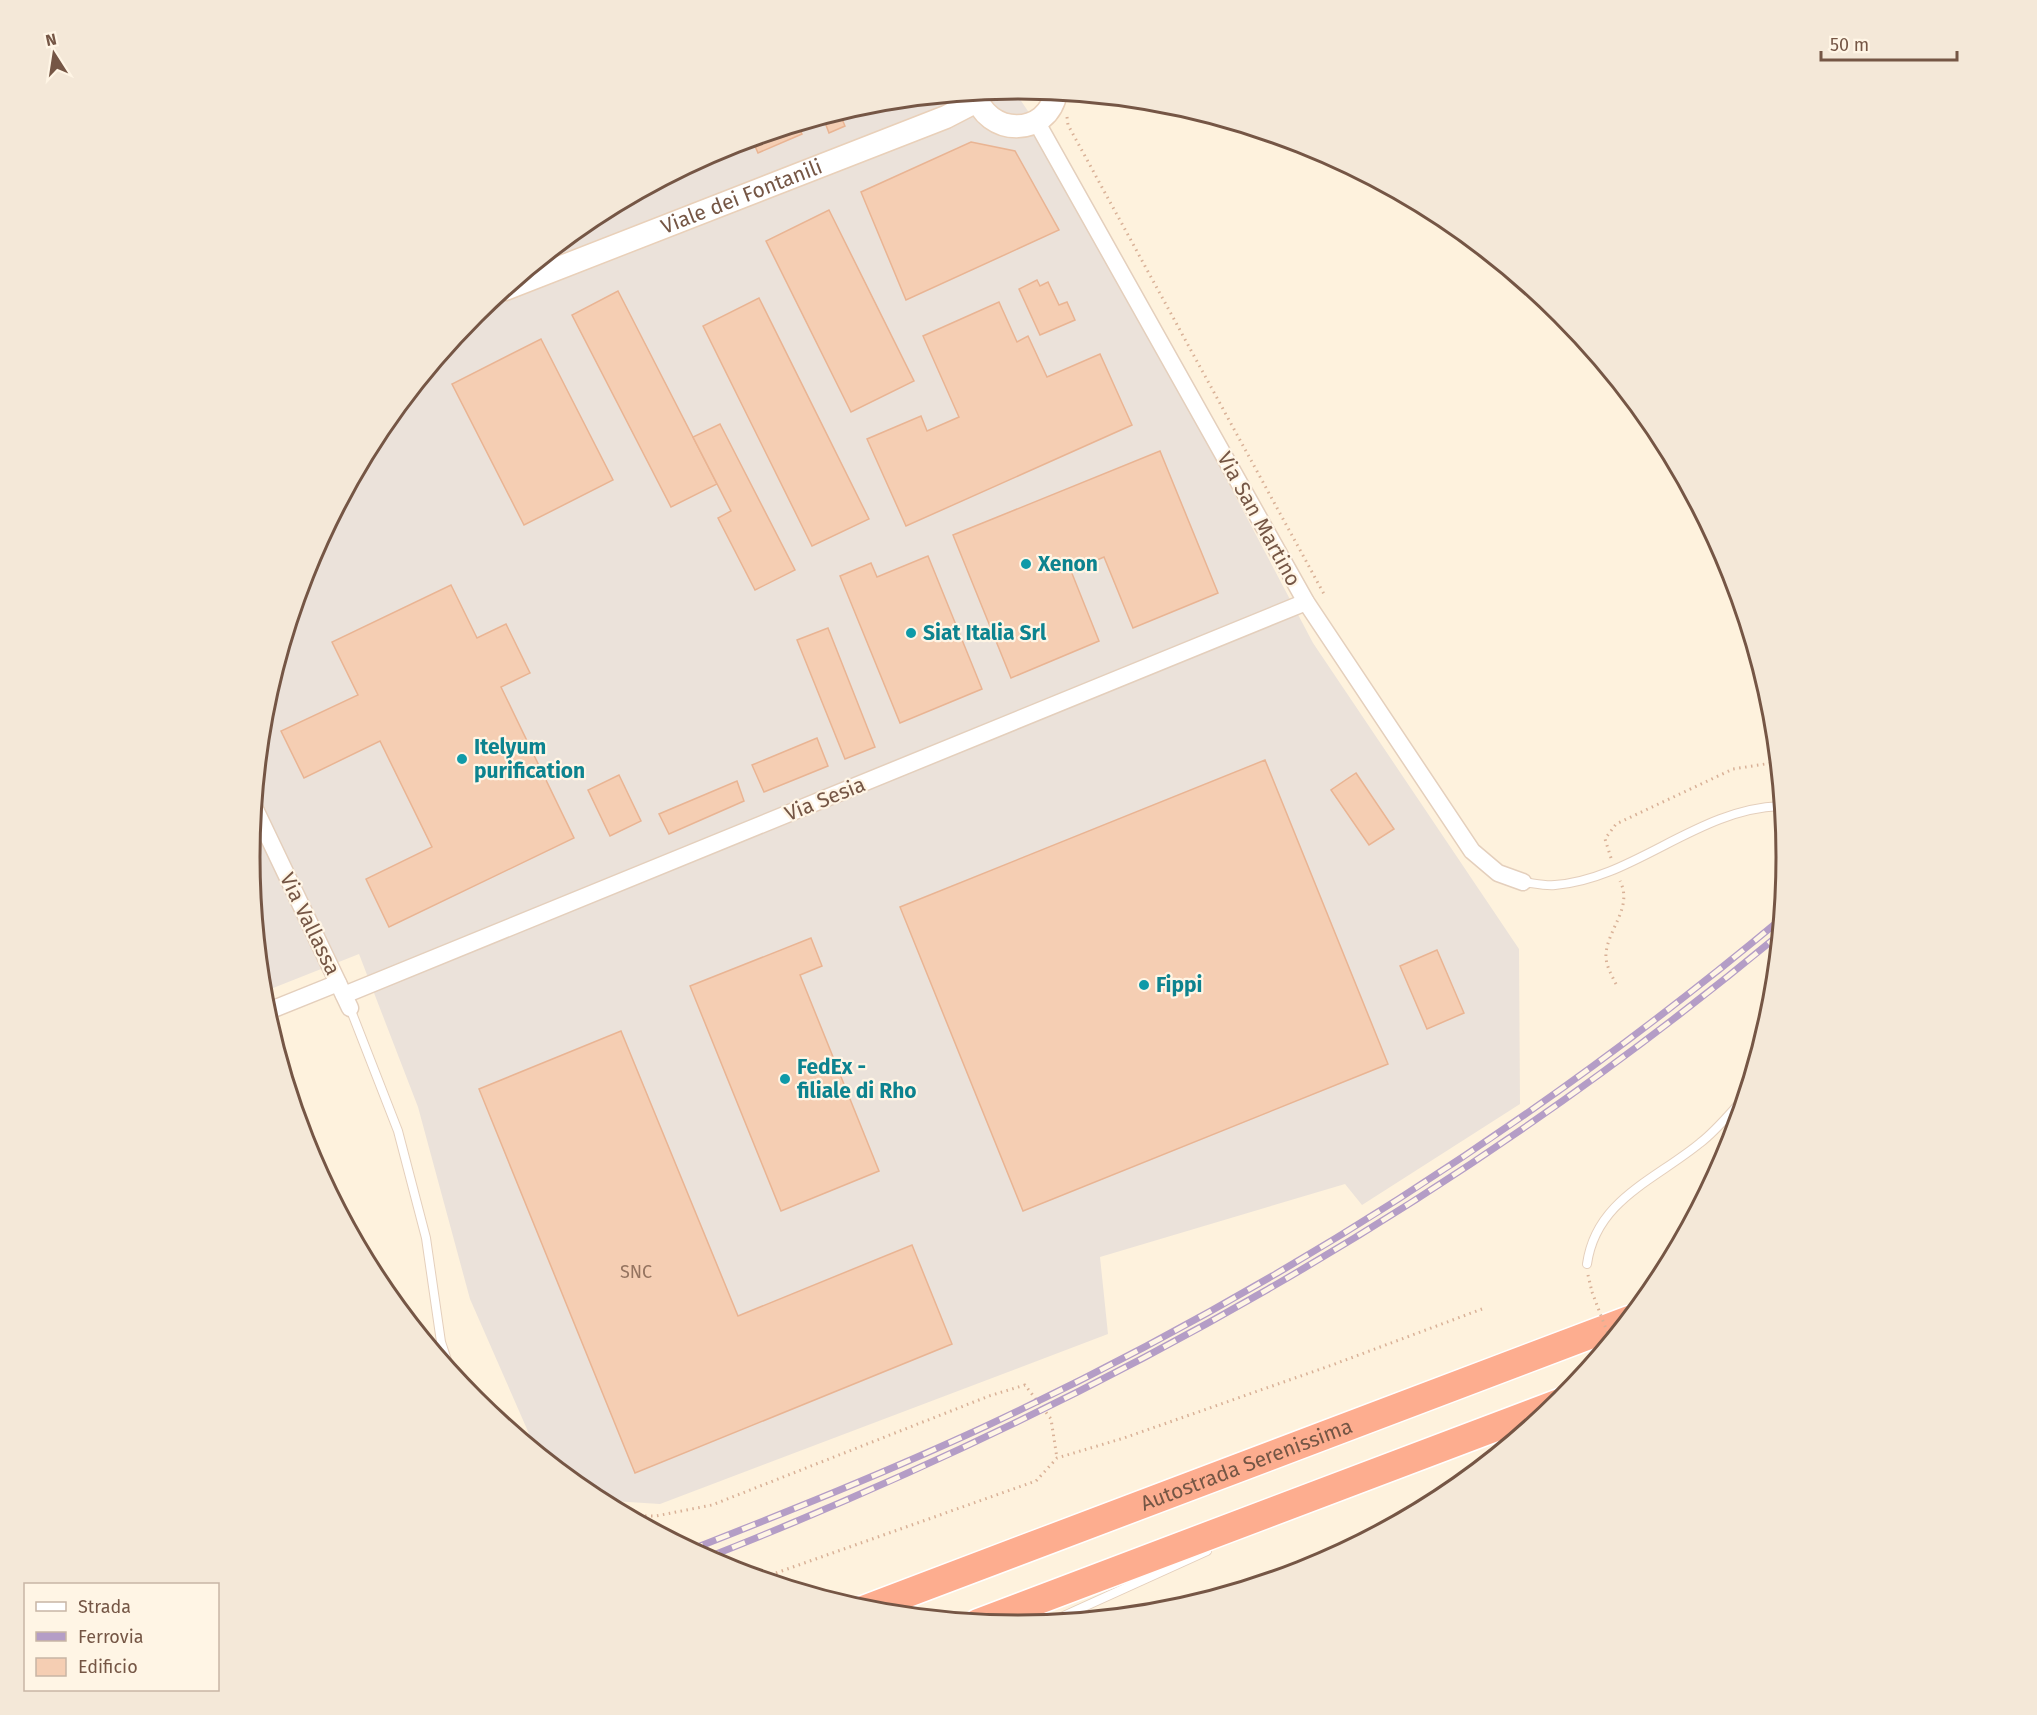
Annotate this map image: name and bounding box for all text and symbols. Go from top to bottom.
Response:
north arrow [24,24,84,84]
scale bar [1821,24,1958,62]
text: N [44,29,58,50]
text: 50 m [1830,34,1869,56]
street label: Viale dei Fontanili [657,154,826,240]
street label: Via San Martino [1211,447,1307,591]
place label: Xenon [1037,551,1098,577]
marker: Xenon [1019,557,1033,571]
place label: Siat Italia Srl [923,620,1047,646]
marker: Siat Italia Srl [904,626,918,640]
place label: Itelyum purification [474,734,585,784]
marker: Itelyum purification [455,752,469,766]
street label: Via Sesia [781,771,869,827]
street label: Via Vallassa [274,869,346,979]
place label: Fippi [1156,972,1203,998]
marker: Fippi [1137,978,1151,992]
place label: FedEx - filiale di Rho [797,1054,917,1104]
marker: FedEx - filiale di Rho [778,1072,792,1086]
house number: SNC [620,1261,652,1283]
street label: Autostrada Serenissima [1137,1413,1356,1517]
legend [24,1583,219,1691]
text: Strada [78,1596,131,1618]
text: Ferrovia [78,1626,144,1648]
text: Edificio [78,1656,138,1678]

